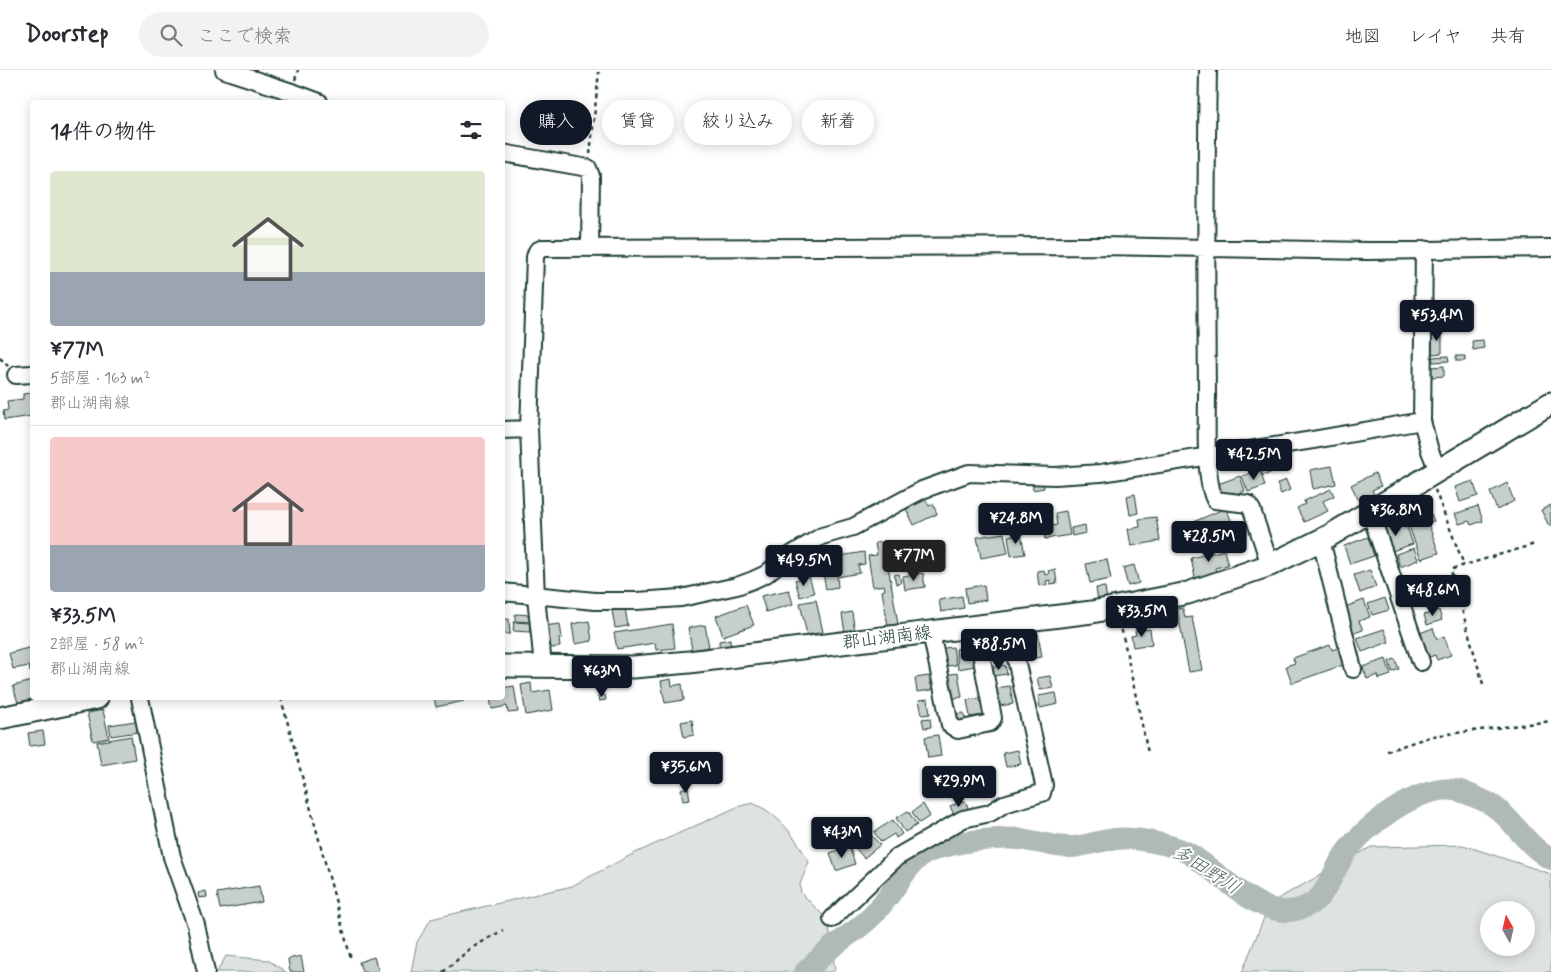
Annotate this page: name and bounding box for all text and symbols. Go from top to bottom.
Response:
search box [139,12,489,57]
text: Doorstep [25,19,109,50]
icon: search [157,21,185,49]
text: ここで検索 [197,24,292,49]
text: 地図 [1345,25,1381,49]
text: レイヤ [1409,25,1462,49]
text: 共有 [1490,25,1526,49]
chip: 購入 [520,100,592,145]
chip: 賃貸 [602,100,674,145]
chip: 絞り込み [684,100,792,145]
chip: 新着 [802,100,874,145]
icon: filters [457,116,485,144]
text: 14件の物件 [50,118,156,146]
icon: home [223,204,313,294]
pin: ¥53.4M [1396,300,1478,342]
text: ¥53.4M [1411,305,1463,326]
text: ¥77M [50,336,104,364]
text: 5部屋 · 163 m² [50,368,151,389]
text: 郡山湖南線 [50,393,130,414]
pin: ¥42.5M [1213,438,1295,481]
text: ¥42.5M [1227,444,1281,465]
icon: home [223,469,313,559]
pin: ¥36.8M [1355,494,1437,537]
text: ¥36.8M [1370,500,1422,521]
pin: ¥24.8M [975,502,1057,545]
text: ¥24.8M [989,508,1043,529]
pin: ¥28.5M [1168,520,1250,563]
text: ¥28.5M [1183,526,1235,547]
pin: ¥77M [884,540,944,582]
pin: ¥49.5M [763,544,845,587]
text: ¥77M [893,545,935,566]
text: ¥49.5M [776,550,832,571]
pin: ¥48.6M [1392,574,1474,617]
text: ¥48.6M [1407,580,1459,601]
pin: ¥33.5M [1101,596,1183,638]
text: ¥33.5M [1117,601,1167,622]
text: ¥33.5M [50,602,116,630]
street label: 郡山湖南線 [841,621,933,655]
pin: ¥88.5M [958,628,1040,671]
text: 2部屋 · 58 m² [50,634,145,655]
text: ¥88.5M [972,634,1026,655]
pin: ¥63M [572,656,632,698]
text: 郡山湖南線 [50,659,130,680]
text: ¥63M [583,661,621,682]
pin: ¥35.6M [645,752,727,794]
text: ¥35.6M [661,757,711,778]
pin: ¥29.9M [918,766,1000,808]
text: ¥29.9M [933,771,985,792]
pin: ¥43M [812,816,872,859]
text: ¥43M [822,822,862,843]
water label: 多田野川 [1167,839,1245,901]
north arrow [1480,901,1535,956]
map controls [1480,901,1535,956]

